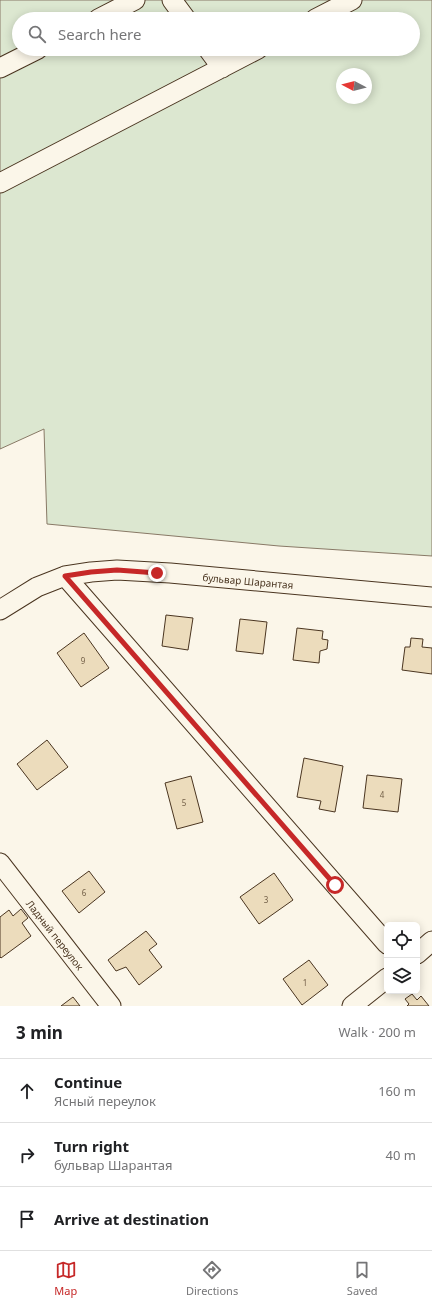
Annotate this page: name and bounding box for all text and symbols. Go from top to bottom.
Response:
search box [12,12,420,56]
icon: search [26,23,48,45]
text: Search here [58,24,141,44]
north arrow [336,68,372,104]
route end [148,564,166,582]
street label: бульвар Шарантая [202,570,294,592]
house number: 9 [81,655,86,666]
house number: 4 [380,789,385,800]
house number: 5 [182,797,187,808]
route start [326,876,344,894]
house number: 6 [82,887,87,898]
house number: 3 [264,894,269,905]
street label: Ладный переулок [23,897,87,974]
map controls [384,922,420,994]
button: locate [384,922,420,958]
button: layers [384,958,420,994]
house number: 1 [303,977,307,988]
text: 3 min [16,1021,63,1044]
text: Walk · 200 m [338,1023,416,1041]
text: Continue [54,1072,122,1092]
icon: ahead [16,1080,38,1102]
text: 160 m [378,1082,416,1100]
text: Ясный переулок [54,1092,156,1110]
text: Turn right [54,1136,129,1156]
icon: right [16,1144,38,1166]
text: 40 m [386,1146,416,1164]
text: бульвар Шарантая [54,1156,172,1174]
icon: arrive [16,1208,38,1230]
text: Arrive at destination [54,1209,209,1229]
tab: Map [54,1259,77,1298]
tab: Directions [186,1259,238,1298]
tab: Saved [347,1259,378,1298]

